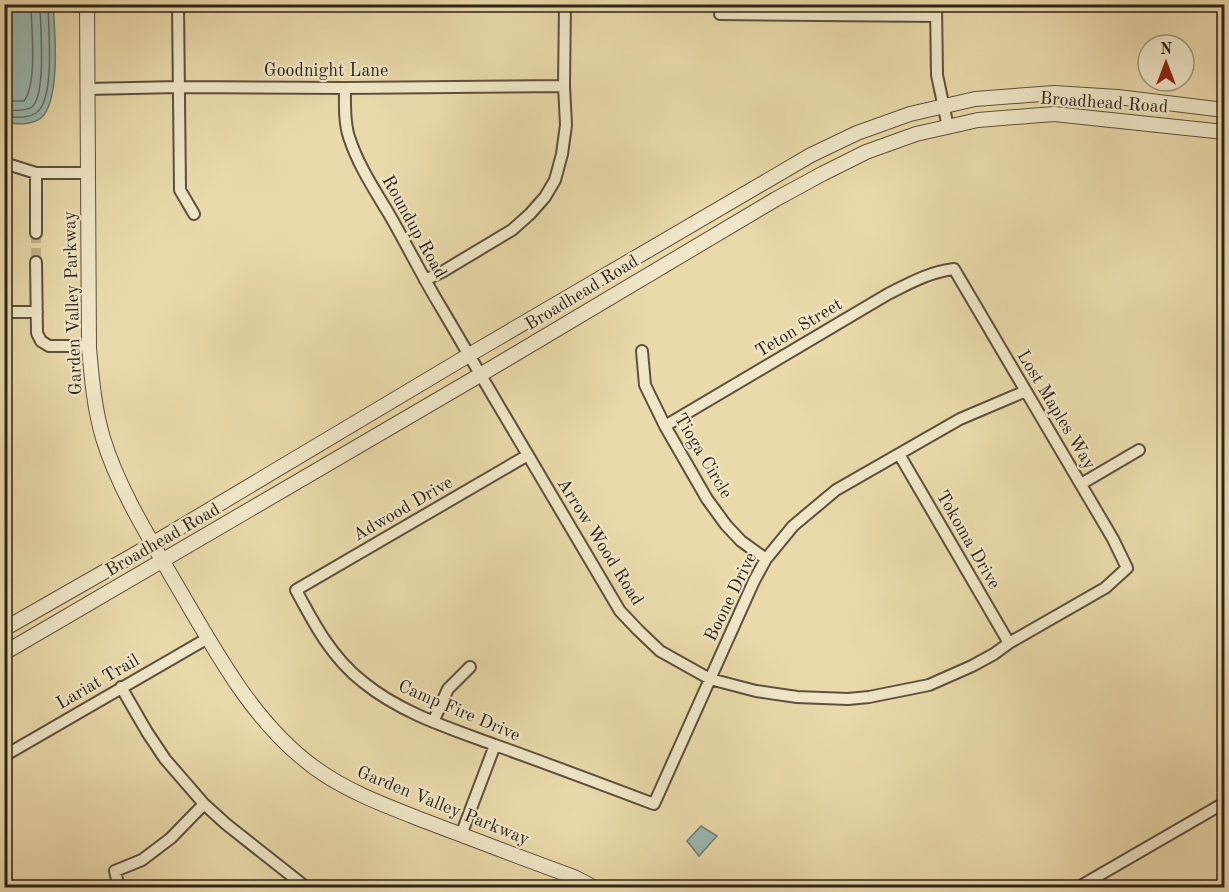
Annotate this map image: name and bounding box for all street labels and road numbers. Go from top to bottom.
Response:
street label: Goodnight Lane [264,62,388,80]
street label: Broadhead Road [1039,90,1169,116]
street label: Roundup Road [378,173,450,281]
street label: Garden Valley Parkway [61,210,85,395]
street label: Broadhead Road [522,252,642,334]
street label: Teton Street [753,295,845,361]
street label: Lost Maples Way [1013,347,1099,473]
street label: Tioga Circle [671,410,735,502]
street label: Adwood Drive [350,473,456,545]
street label: Arrow Wood Road [554,475,646,609]
street label: Tokoma Drive [933,488,1003,592]
street label: Broadhead Road [103,500,223,580]
street label: Boone Drive [702,550,760,644]
street label: Lariat Trail [54,651,143,713]
street label: Camp Fire Drive [395,677,523,745]
street label: Garden Valley Parkway [354,763,532,849]

